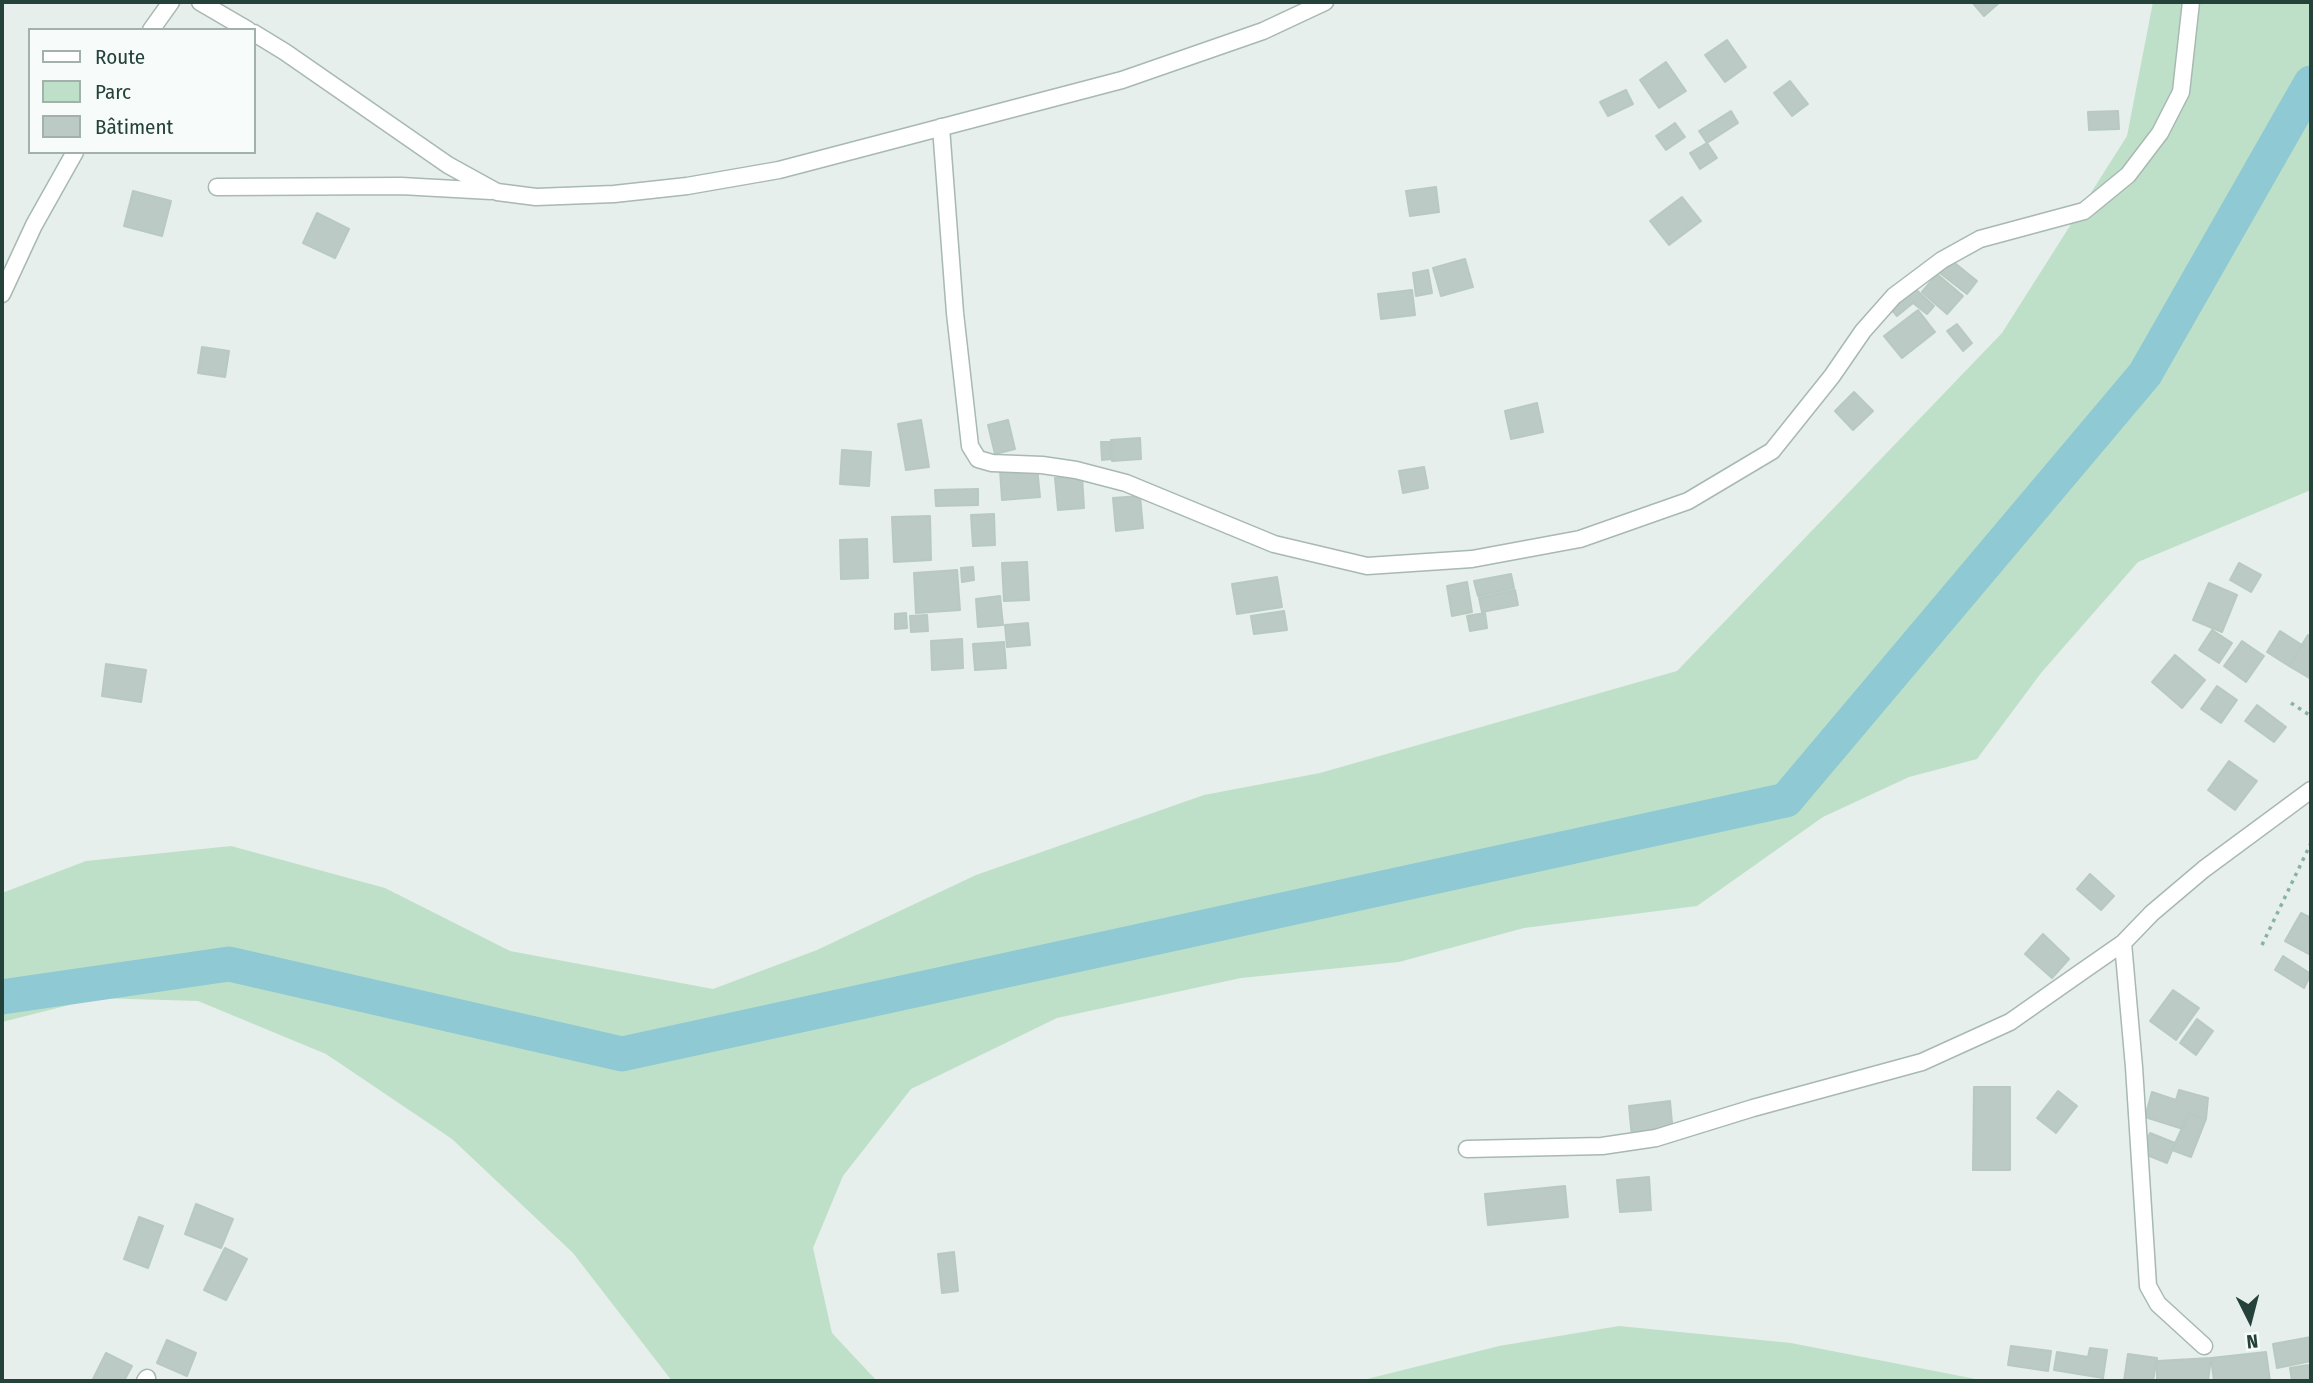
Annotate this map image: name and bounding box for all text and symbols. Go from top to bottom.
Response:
legend [28,28,256,154]
text: Route [95,44,145,70]
text: Parc [95,79,131,105]
text: Bâtiment [95,114,173,140]
north arrow [2215,1285,2285,1355]
text: N [2245,1329,2259,1353]

